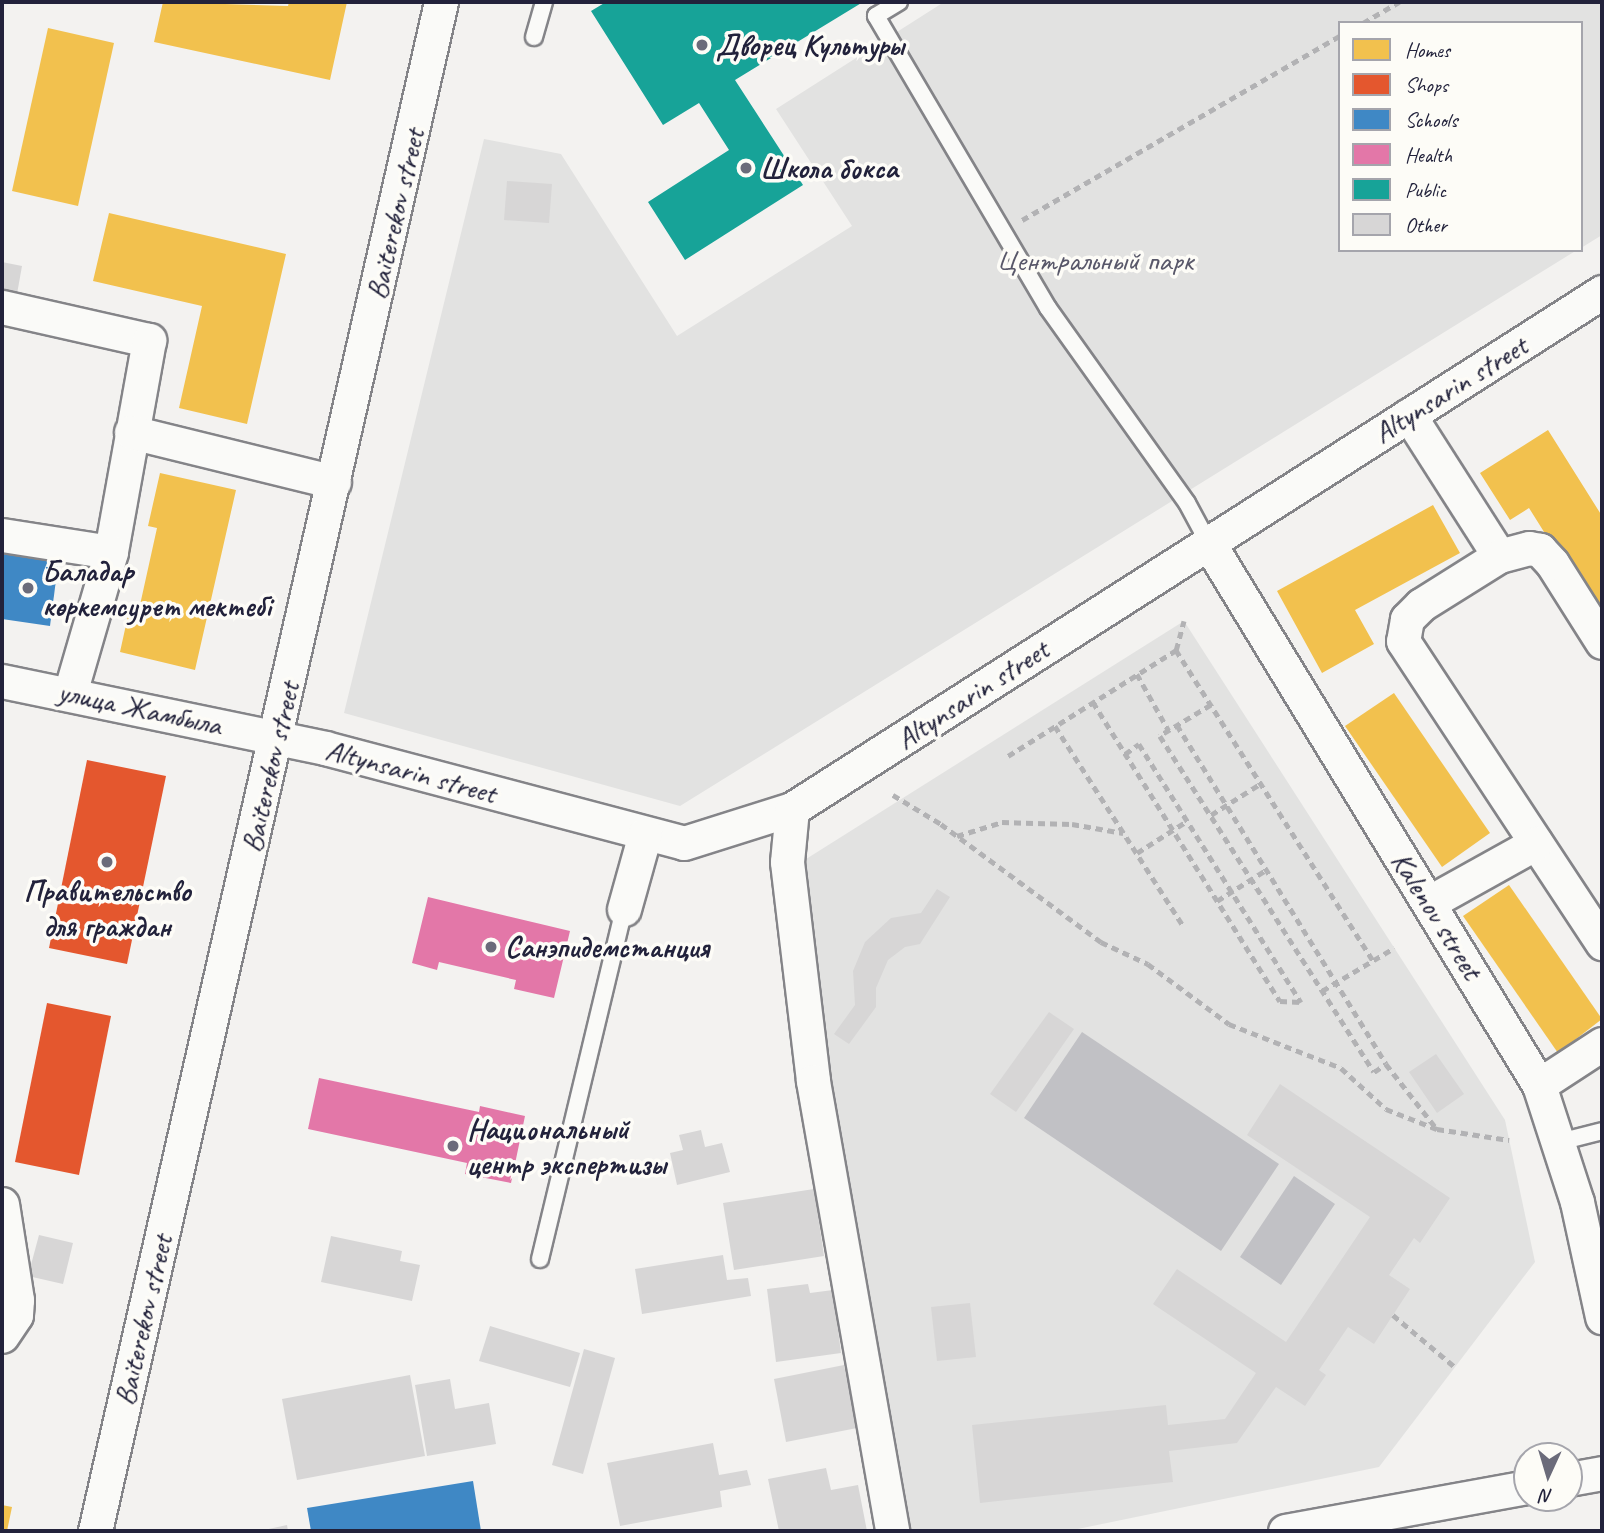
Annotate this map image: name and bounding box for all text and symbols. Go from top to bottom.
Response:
legend [1338,21,1583,252]
place label: Дворец Культуры [716,27,904,63]
marker: Дворец Культуры [694,37,710,53]
text: Homes [1405,37,1450,63]
text: Shops [1405,72,1448,98]
text: Schools [1405,107,1457,133]
street label: Baiterekov street [358,125,432,303]
text: Health [1405,142,1452,168]
place label: Школа бокса [760,150,897,186]
marker: Школа бокса [738,160,754,176]
text: Public [1405,177,1446,203]
text: Other [1405,212,1447,238]
park label: Центральный парк [996,242,1194,278]
street label: Altynsarin street [1366,327,1534,451]
place label: Баладар көркемсурет мектебі [42,553,271,624]
marker: Баладар көркемсурет мектебі [20,580,36,596]
street label: Altynsarin street [889,631,1055,757]
street label: улица Жамбыла [55,673,225,743]
street label: Baiterekov street [233,678,307,856]
street label: Altynsarin street [322,731,500,811]
street label: Kalenov street [1384,845,1490,985]
marker: Правительство для граждан [99,854,115,870]
place label: Правительство для граждан [24,873,190,944]
place label: Санэпидемстанция [505,929,709,965]
marker: Санэпидемстанция [483,939,499,955]
place label: Национальный центр экспертизы [467,1111,666,1182]
marker: Национальный центр экспертизы [445,1138,461,1154]
street label: Baiterekov street [106,1231,180,1409]
north arrow [1513,1442,1583,1512]
text: N [1540,1484,1553,1508]

